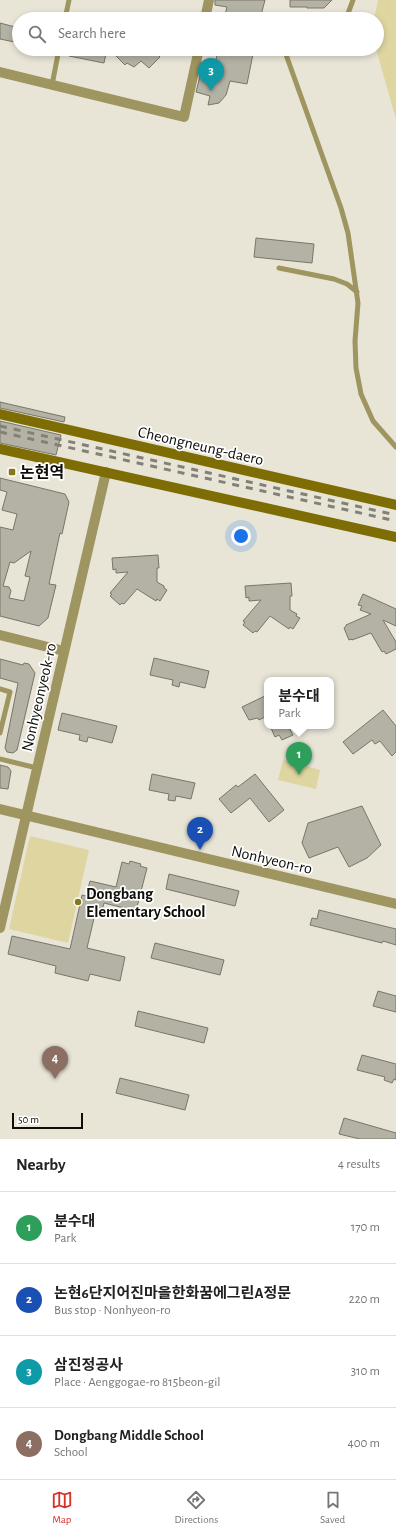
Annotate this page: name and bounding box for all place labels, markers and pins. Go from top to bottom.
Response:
pin: 3 [198,58,224,91]
place label: 논현역 [20,463,64,481]
marker: 논현역 [7,467,17,477]
pin: 1 [286,742,312,775]
pin: 2 [187,817,213,850]
place label: Dongbang Elementary School [86,886,206,921]
marker: Dongbang Elementary School [73,897,83,907]
pin: 4 [42,1046,68,1079]

